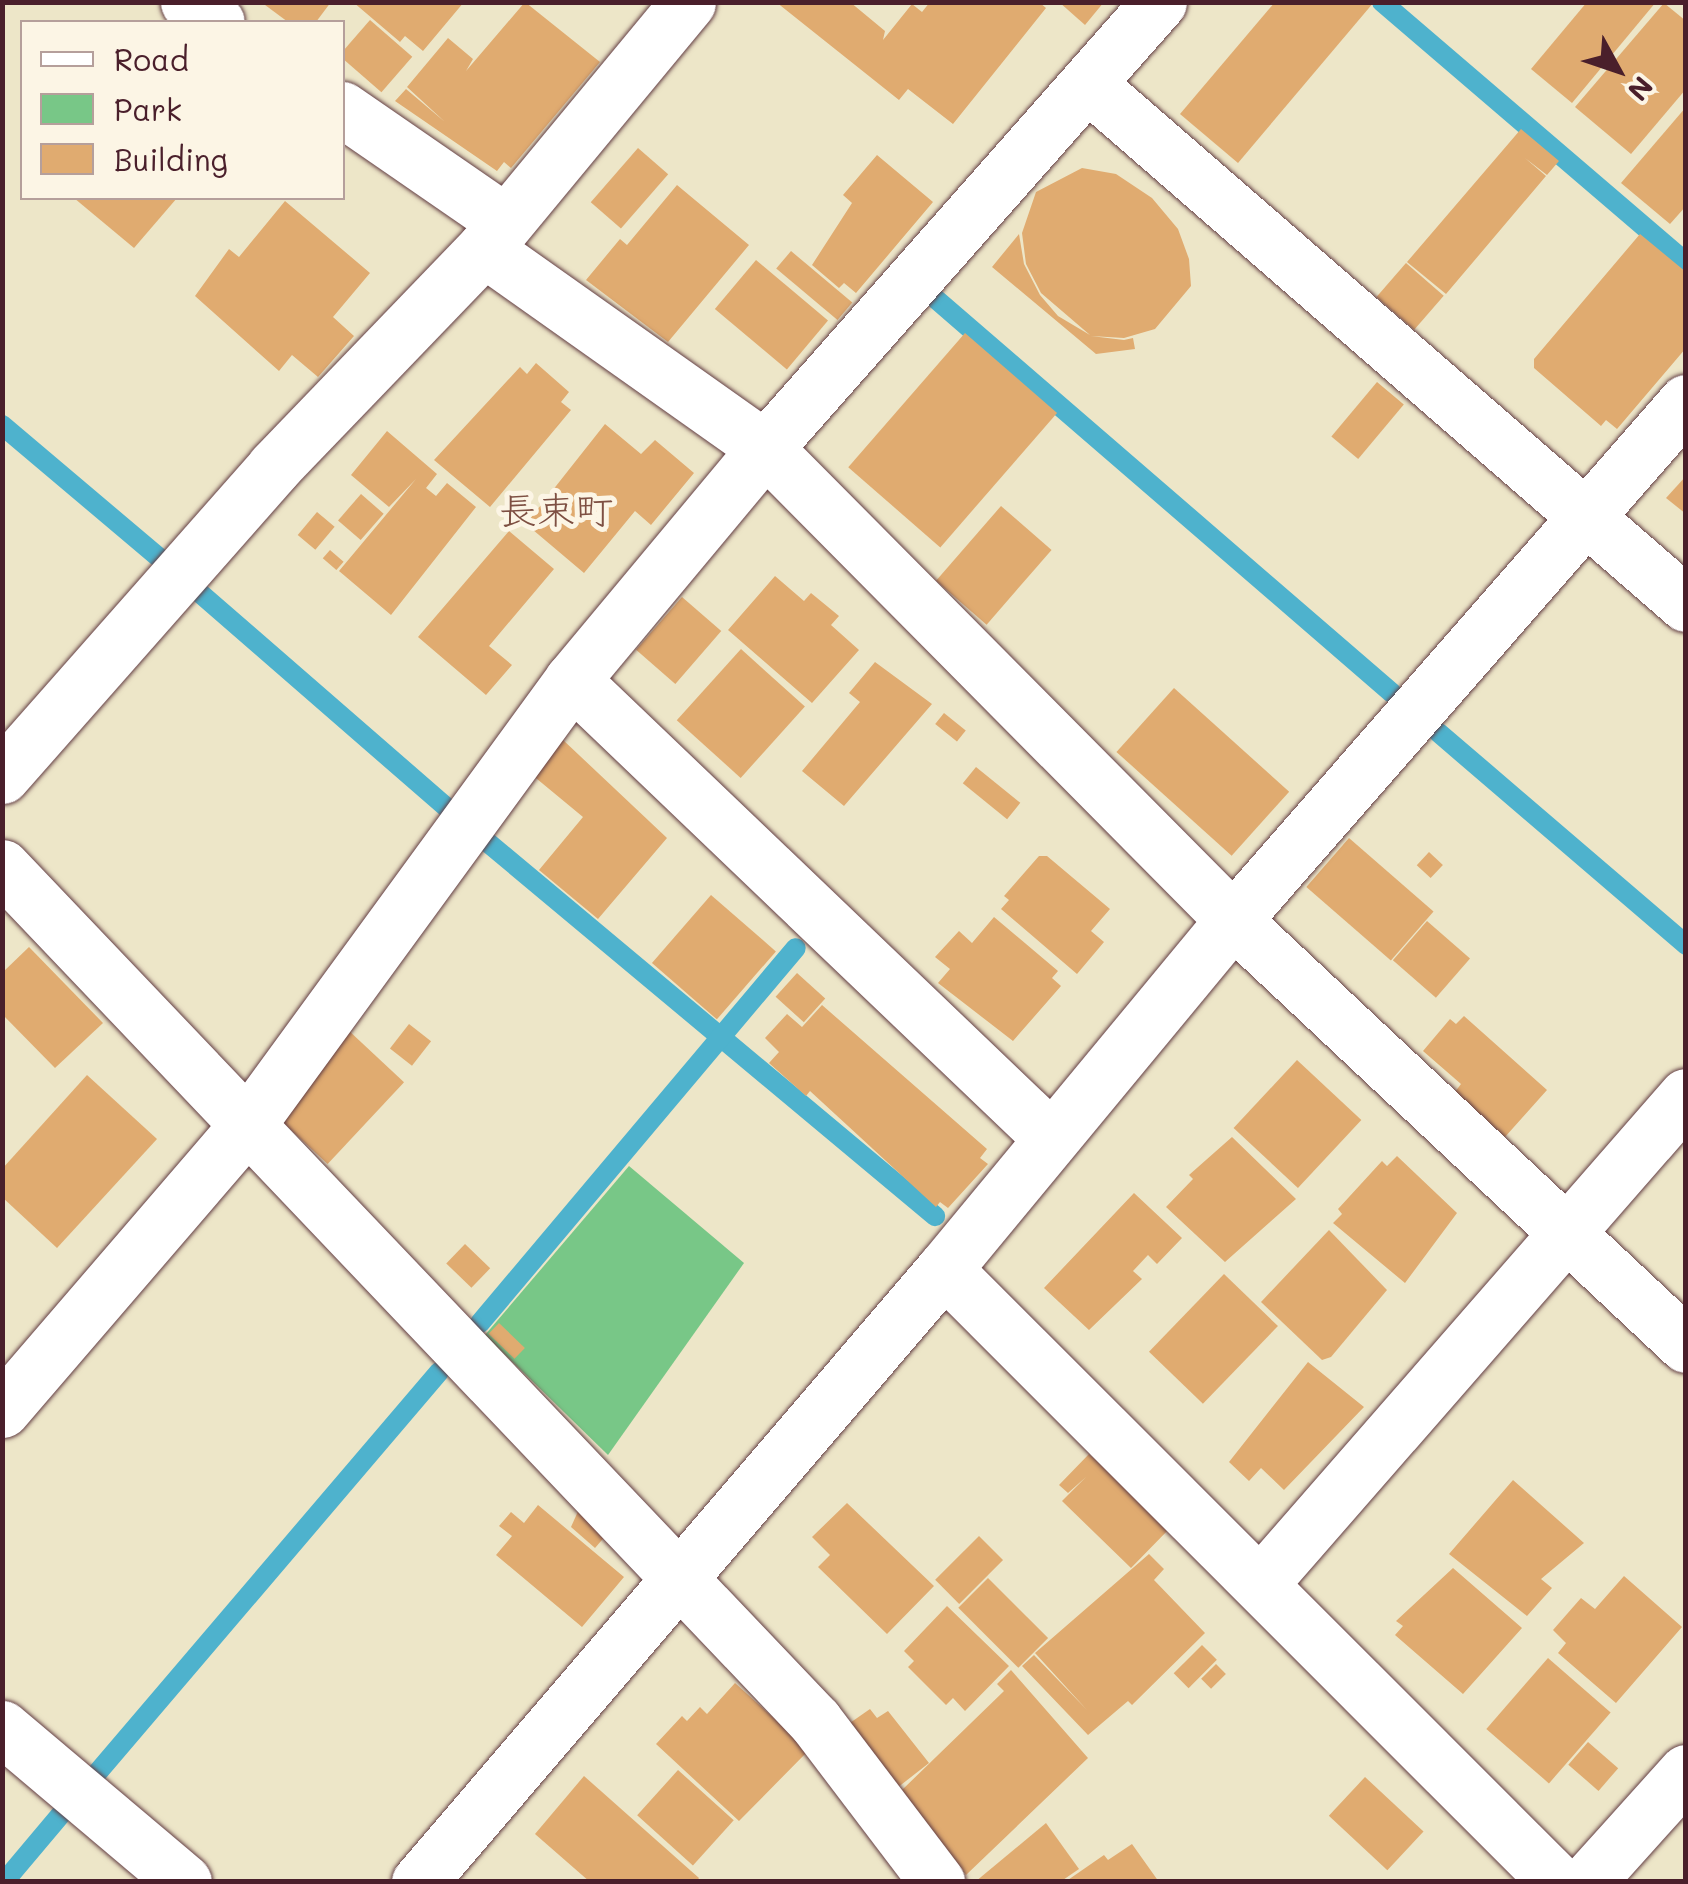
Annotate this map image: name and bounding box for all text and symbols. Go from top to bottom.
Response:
legend [20,20,345,200]
north arrow [1568,20,1668,120]
text: Road [114,39,189,79]
text: N [1620,70,1662,109]
text: Park [114,89,182,129]
text: Building [114,139,228,179]
district label: 長束町 [499,487,613,533]

